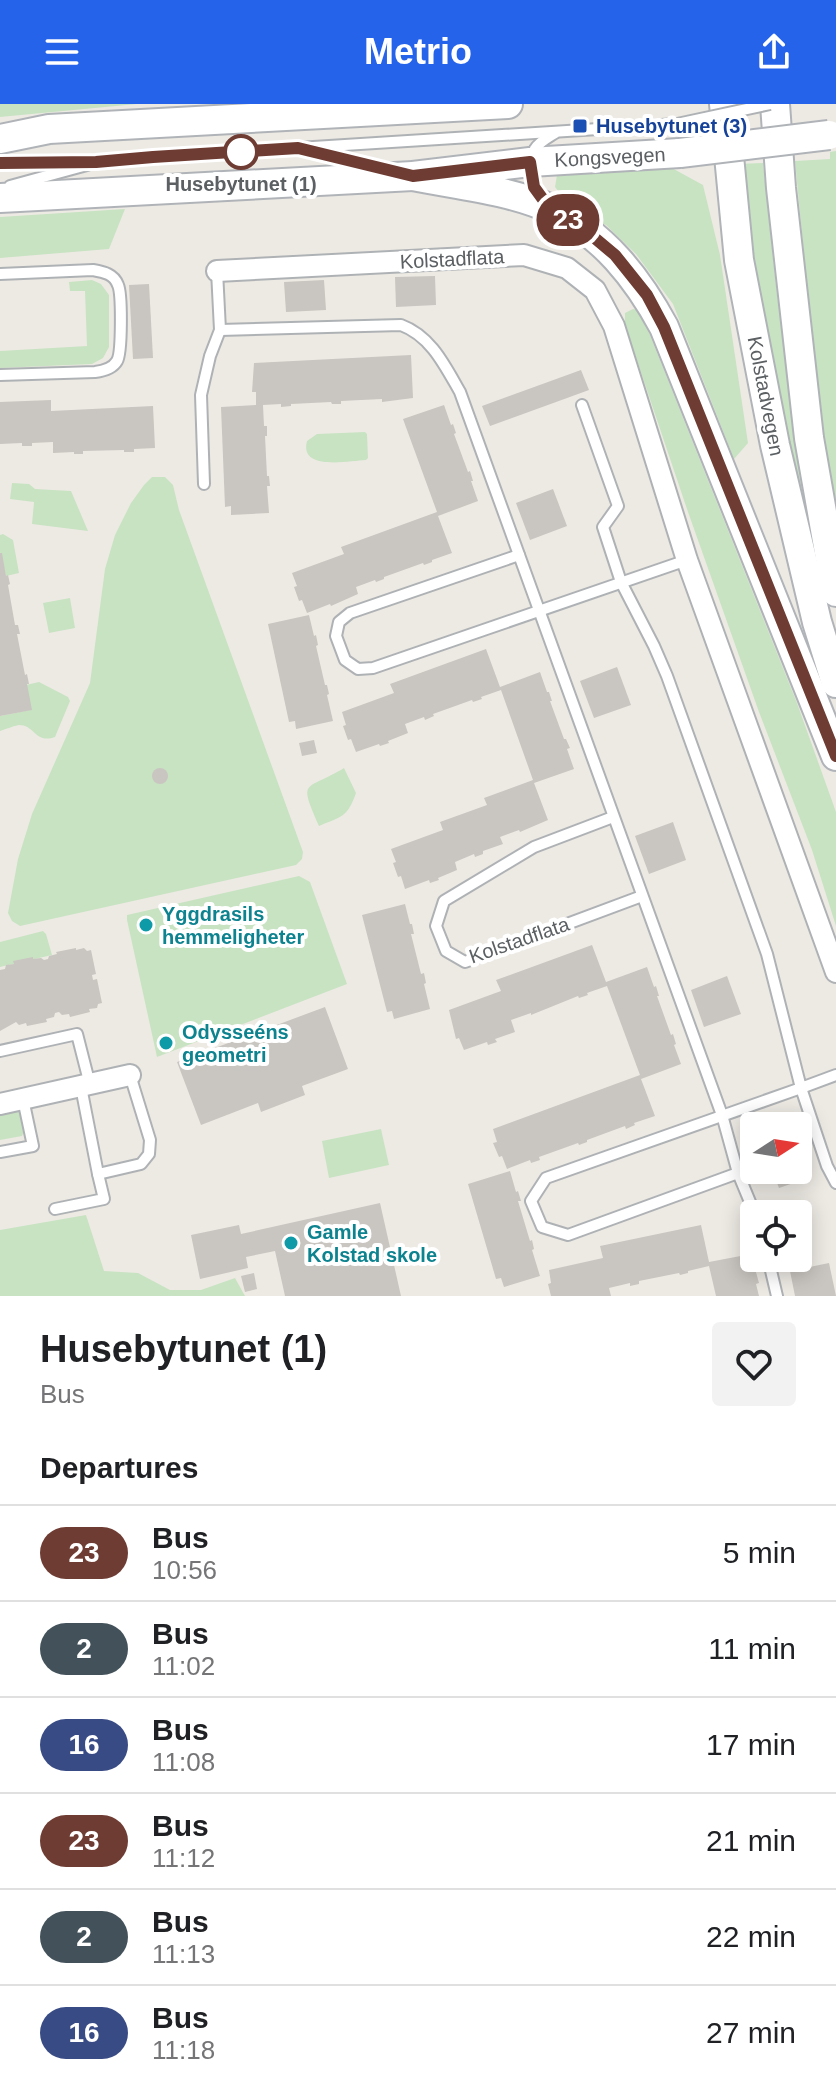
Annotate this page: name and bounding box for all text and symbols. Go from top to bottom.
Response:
icon: menu [40,30,84,74]
icon: share [752,30,796,74]
text: Metrio [364,31,472,72]
place label: Husebytunet (3) [596,115,747,137]
marker: Husebytunet (3) [571,117,589,135]
marker: Husebytunet (1) [224,135,258,169]
street label: Kongsvegen [554,143,666,171]
place label: Husebytunet (1) [165,173,317,195]
line badge: 23 [532,194,604,246]
text: 23 [552,204,584,235]
street label: Kolstadflata [399,245,506,273]
street label: Kolstadvegen [744,334,788,458]
place label: Yggdrasils hemmeligheter [162,903,304,948]
street label: Kolstadflata [466,912,573,967]
marker: Yggdrasils hemmeligheter [137,916,155,934]
place label: Odysseéns geometri [182,1021,289,1066]
marker: Odysseéns geometri [157,1034,175,1052]
north arrow [740,1112,812,1184]
map controls [740,1112,812,1272]
button: locate [740,1200,812,1272]
place label: Gamle Kolstad skole [307,1221,437,1266]
marker: Gamle Kolstad skole [282,1234,300,1252]
button: heart [712,1322,796,1406]
text: Husebytunet (1) [40,1328,327,1370]
text: Bus [40,1379,85,1409]
text: Departures [40,1451,198,1484]
text: Bus [152,1521,209,1554]
text: 5 min [723,1536,796,1569]
text: 23 [68,1537,100,1568]
text: 10:56 [152,1555,217,1585]
text: Bus [152,1617,209,1650]
text: 11 min [708,1632,796,1665]
text: 2 [76,1633,92,1664]
text: 11:02 [152,1651,215,1681]
text: Bus [152,1713,209,1746]
text: 17 min [706,1728,796,1761]
text: 16 [68,1729,100,1760]
text: 11:08 [152,1747,215,1777]
text: Bus [152,1809,209,1842]
text: 21 min [706,1824,796,1857]
text: 23 [68,1825,100,1856]
text: 11:12 [152,1843,215,1873]
text: Bus [152,1905,209,1938]
text: 22 min [706,1920,796,1953]
text: 2 [76,1921,92,1952]
text: 11:13 [152,1939,215,1969]
text: Bus [152,2001,209,2034]
text: 27 min [706,2016,796,2049]
text: 16 [68,2017,100,2048]
text: 11:18 [152,2035,215,2065]

